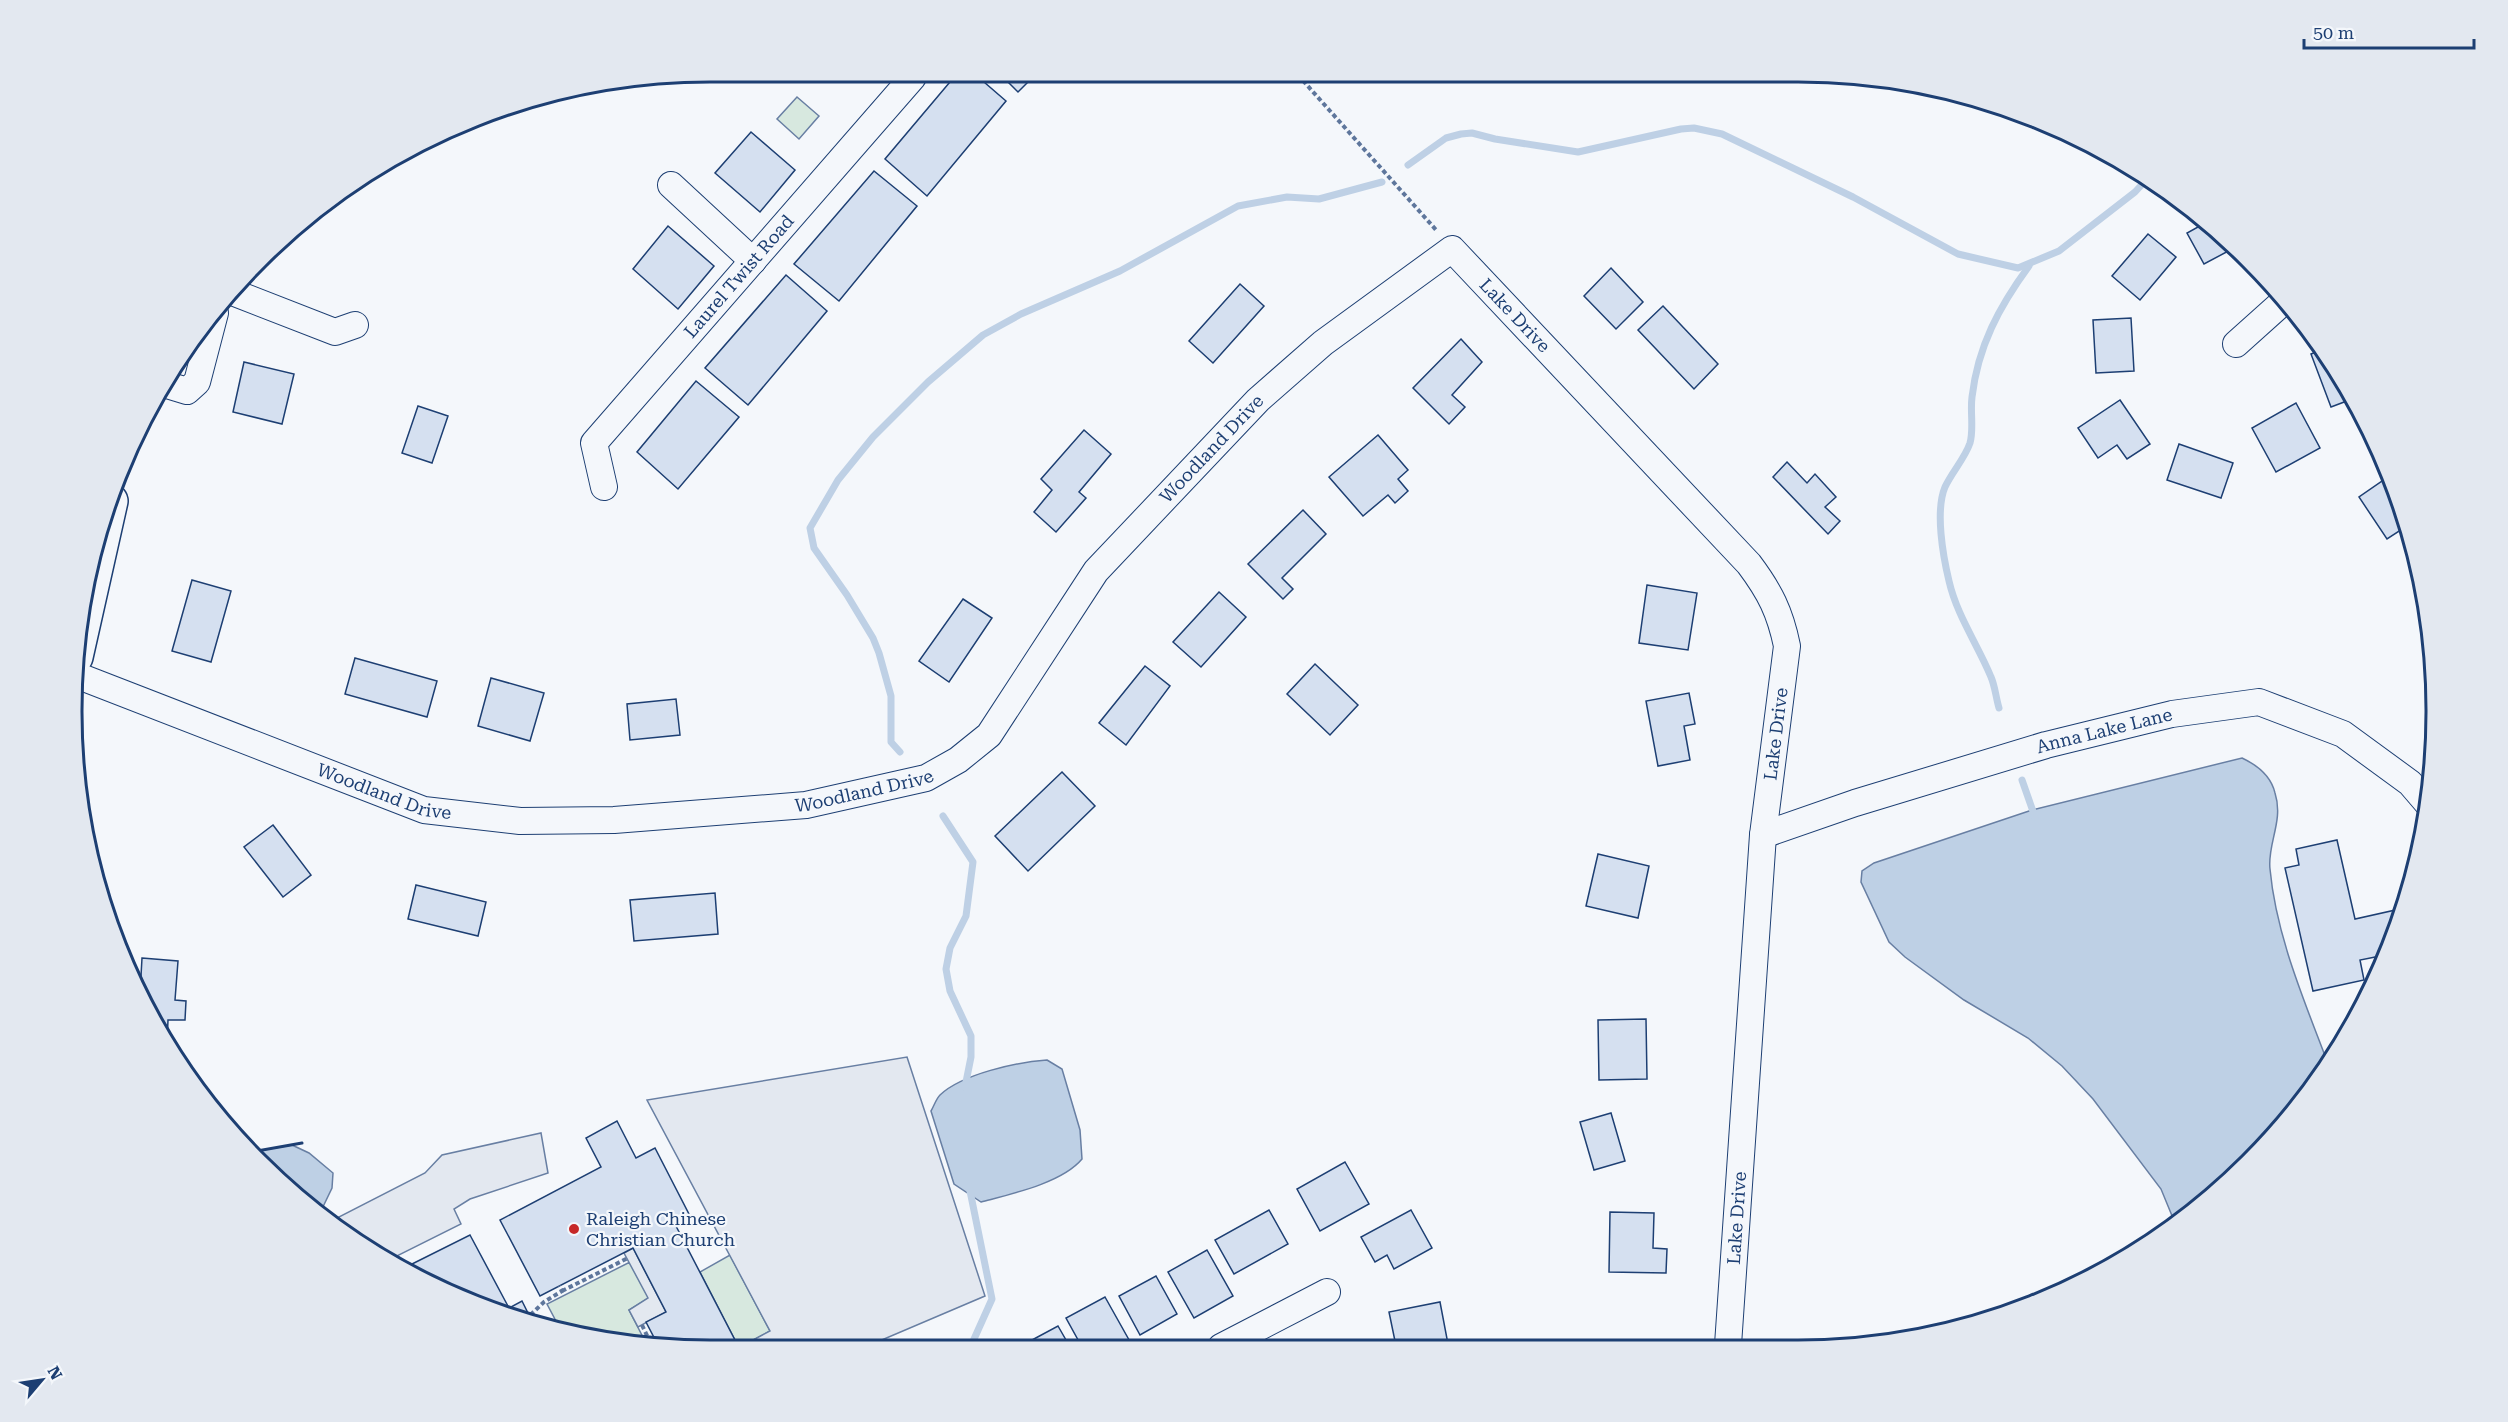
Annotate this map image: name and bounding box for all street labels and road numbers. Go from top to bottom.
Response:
street label: Laurel Twist Road [680,210,798,342]
street label: Lake Drive [1475,274,1555,357]
street label: Woodland Drive [1155,390,1268,507]
street label: Lake Drive [1759,686,1792,782]
street label: Anna Lake Lane [2034,703,2174,757]
street label: Woodland Drive [314,759,453,823]
street label: Woodland Drive [794,765,937,816]
street label: Lake Drive [1723,1171,1750,1265]

